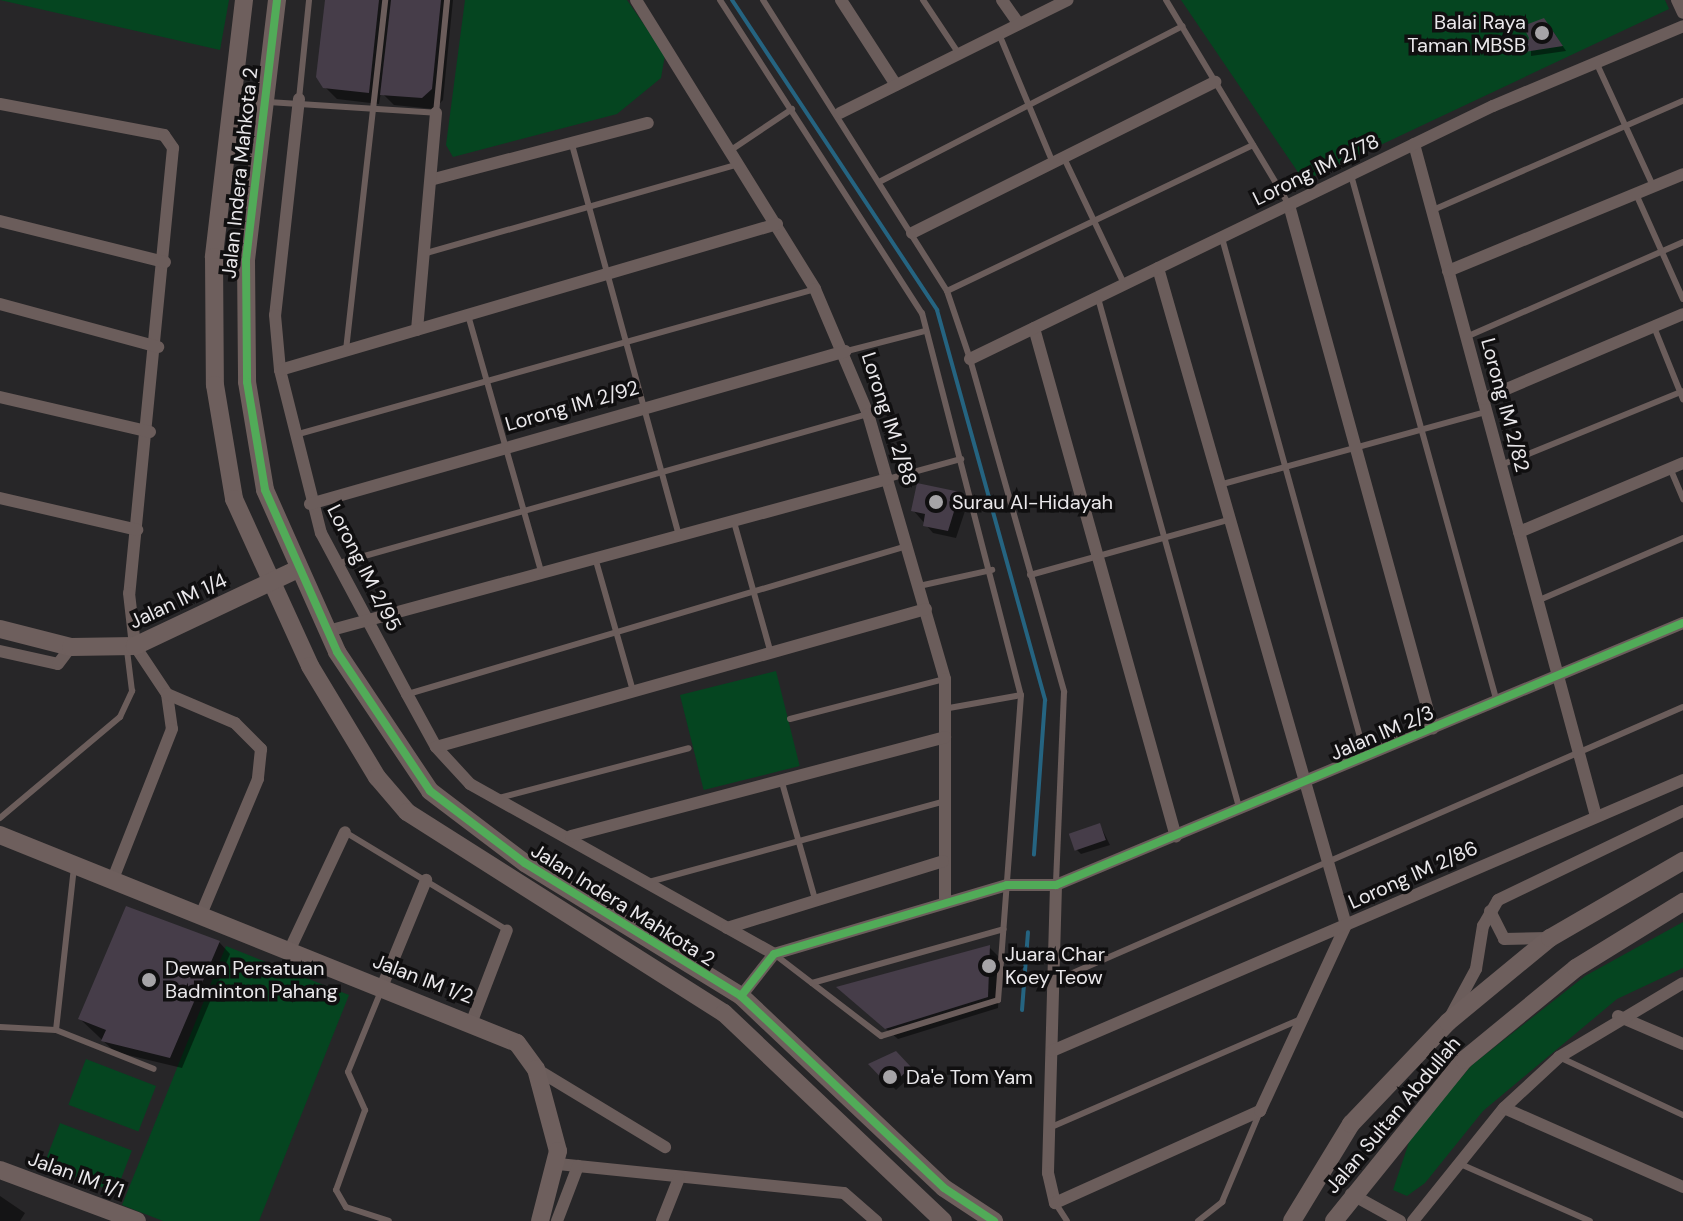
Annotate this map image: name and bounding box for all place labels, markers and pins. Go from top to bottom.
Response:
place label: Balai Raya Taman MBSB [1407,10,1526,57]
marker: Balai Raya Taman MBSB [1533,24,1551,42]
place label: Surau Al-Hidayah [952,490,1113,514]
marker: Surau Al-Hidayah [927,493,945,511]
place label: Juara Char Koey Teow [1005,942,1105,989]
place label: Dewan Persatuan Badminton Pahang [165,956,338,1003]
marker: Juara Char Koey Teow [980,957,998,975]
marker: Dewan Persatuan Badminton Pahang [140,971,158,989]
place label: Da'e Tom Yam [906,1065,1033,1089]
marker: Da'e Tom Yam [881,1068,899,1086]

